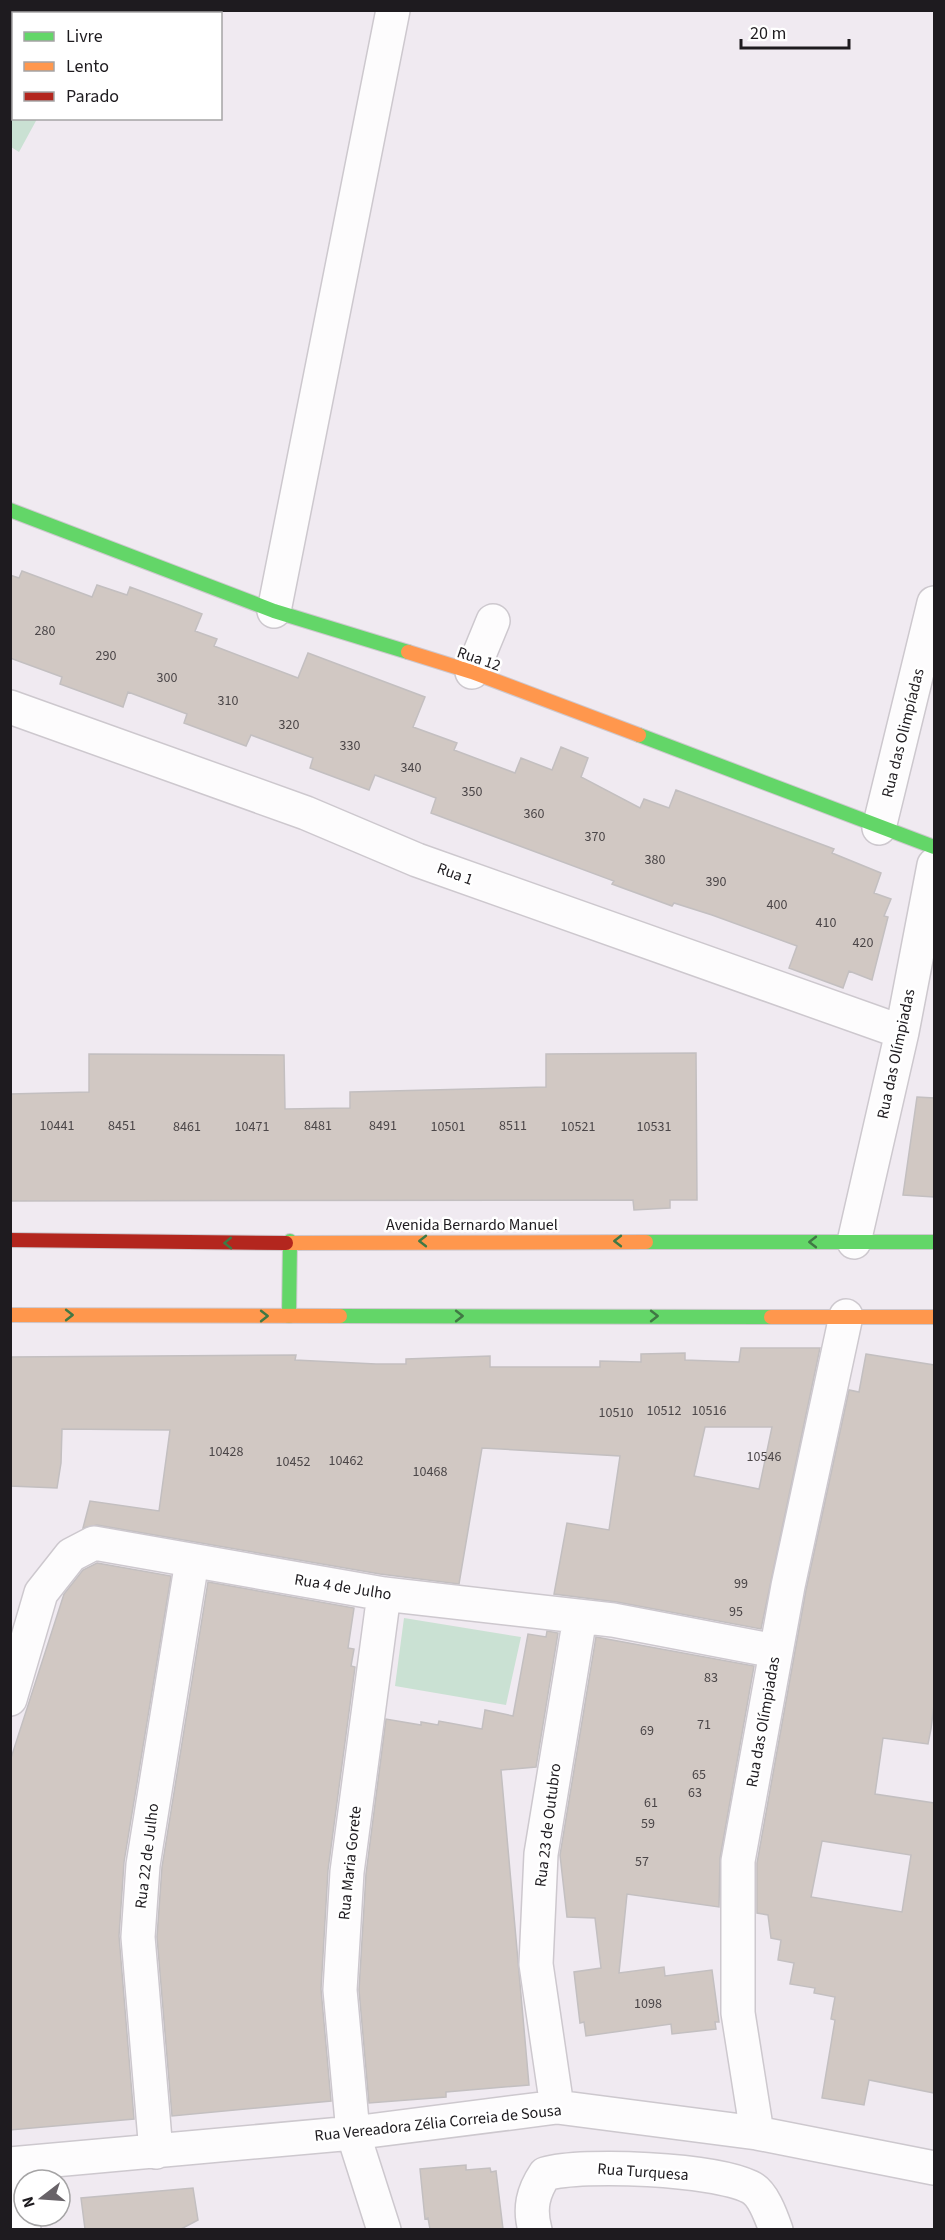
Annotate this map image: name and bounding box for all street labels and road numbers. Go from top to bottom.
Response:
street label: Rua 12 [454,641,504,677]
street label: Rua das Olimpíadas [876,666,930,800]
street label: Rua 1 [434,857,476,891]
street label: Rua das Olímpiadas [871,987,921,1121]
street label: Avenida Bernardo Manuel [386,1214,558,1236]
street label: Rua 4 de Julho [293,1568,393,1606]
street label: Rua das Olímpiadas [741,1655,785,1789]
street label: Rua 23 de Outubro [529,1762,567,1888]
street label: Rua 22 de Julho [130,1802,164,1910]
street label: Rua Maria Gorete [333,1805,367,1921]
street label: Rua Vereadora Zélia Correia de Sousa [313,2099,563,2147]
street label: Rua Turquesa [597,2158,689,2186]

